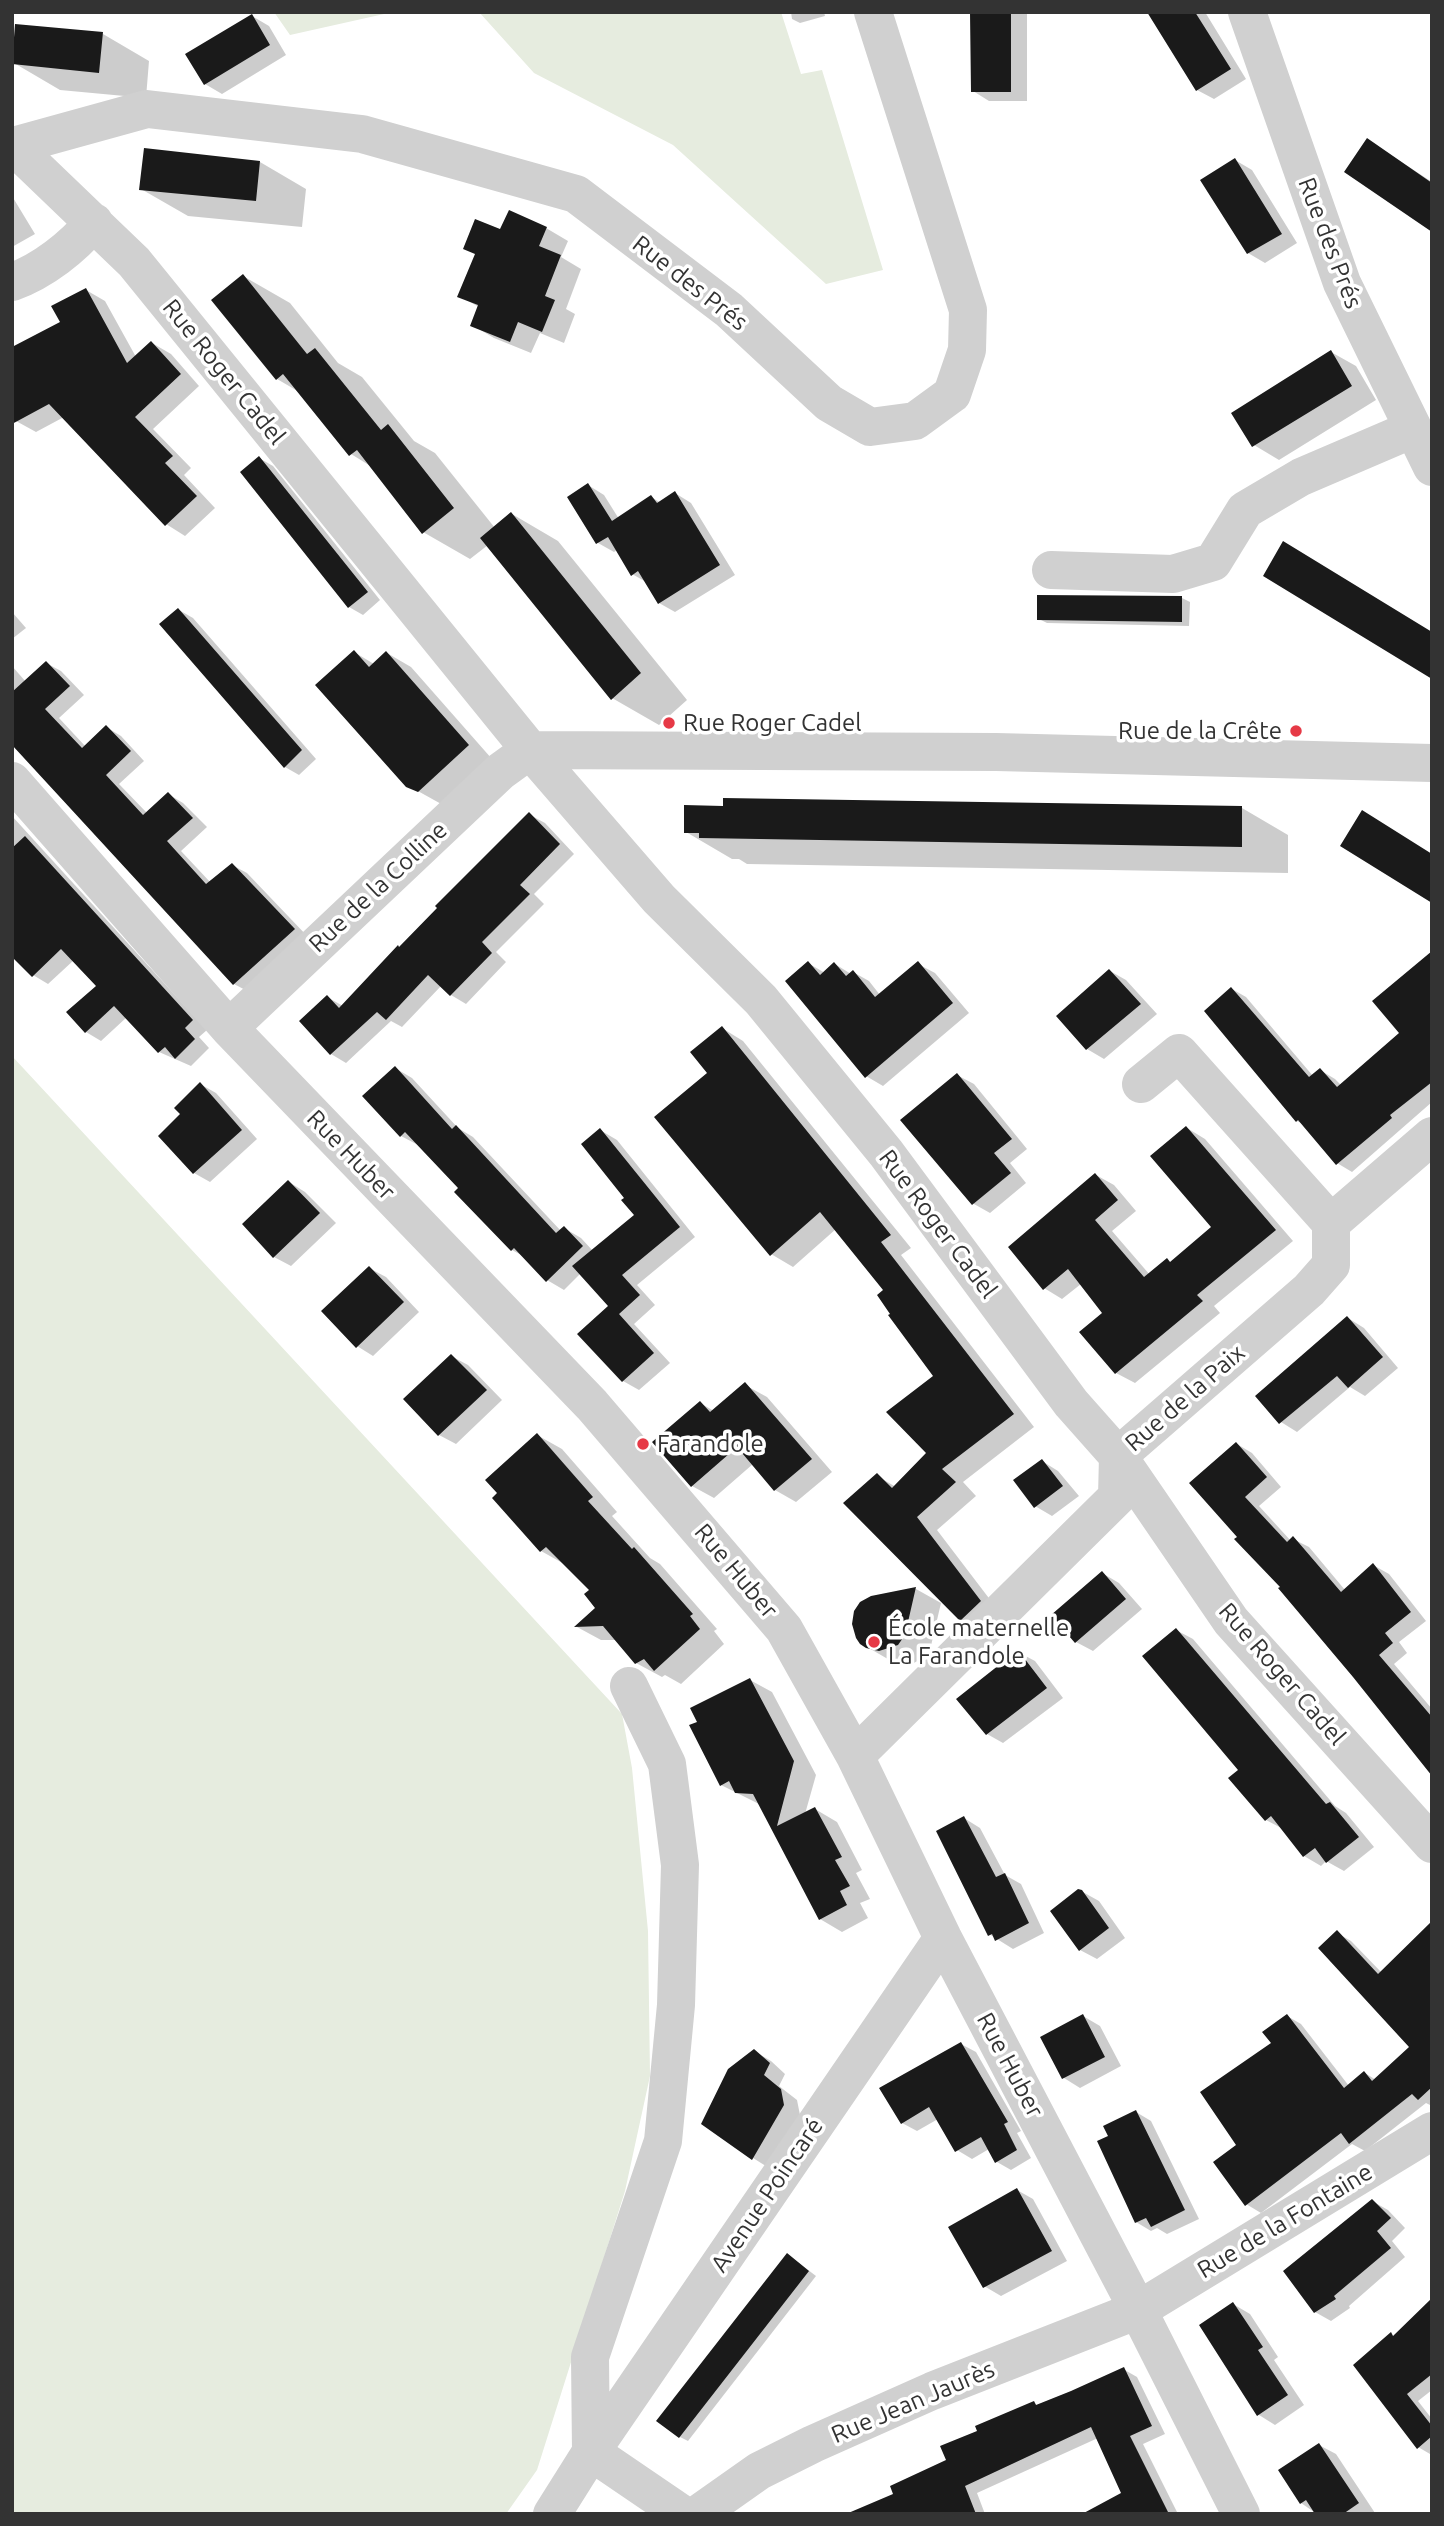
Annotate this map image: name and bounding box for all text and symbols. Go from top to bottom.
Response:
street label: Rue des Prés [1292,174,1368,312]
street label: Rue des Prés [627,229,753,337]
street label: Rue Roger Cadel [157,294,291,450]
place label: Rue Roger Cadel [683,709,862,737]
marker: Rue Roger Cadel [661,715,677,731]
place label: Rue de la Crête [1118,717,1282,745]
marker: Rue de la Crête [1288,723,1304,739]
street label: Rue de la Colline [303,816,453,958]
street label: Rue Huber [301,1104,401,1206]
street label: Rue Roger Cadel [873,1144,1003,1304]
street label: Rue de la Paix [1119,1338,1251,1458]
place label: Farandole [657,1430,764,1458]
marker: Farandole [635,1436,651,1452]
street label: Rue Huber [688,1518,784,1624]
street label: Rue Roger Cadel [1213,1597,1351,1751]
place label: École maternelle La Farandole [888,1614,1069,1670]
marker: École maternelle La Farandole [866,1634,882,1650]
street label: Rue Huber [970,2008,1050,2122]
street label: Avenue Poincaré [705,2112,829,2278]
street label: Rue de la Fontaine [1192,2157,1378,2285]
street label: Rue Jean Jaurès [827,2355,999,2449]

